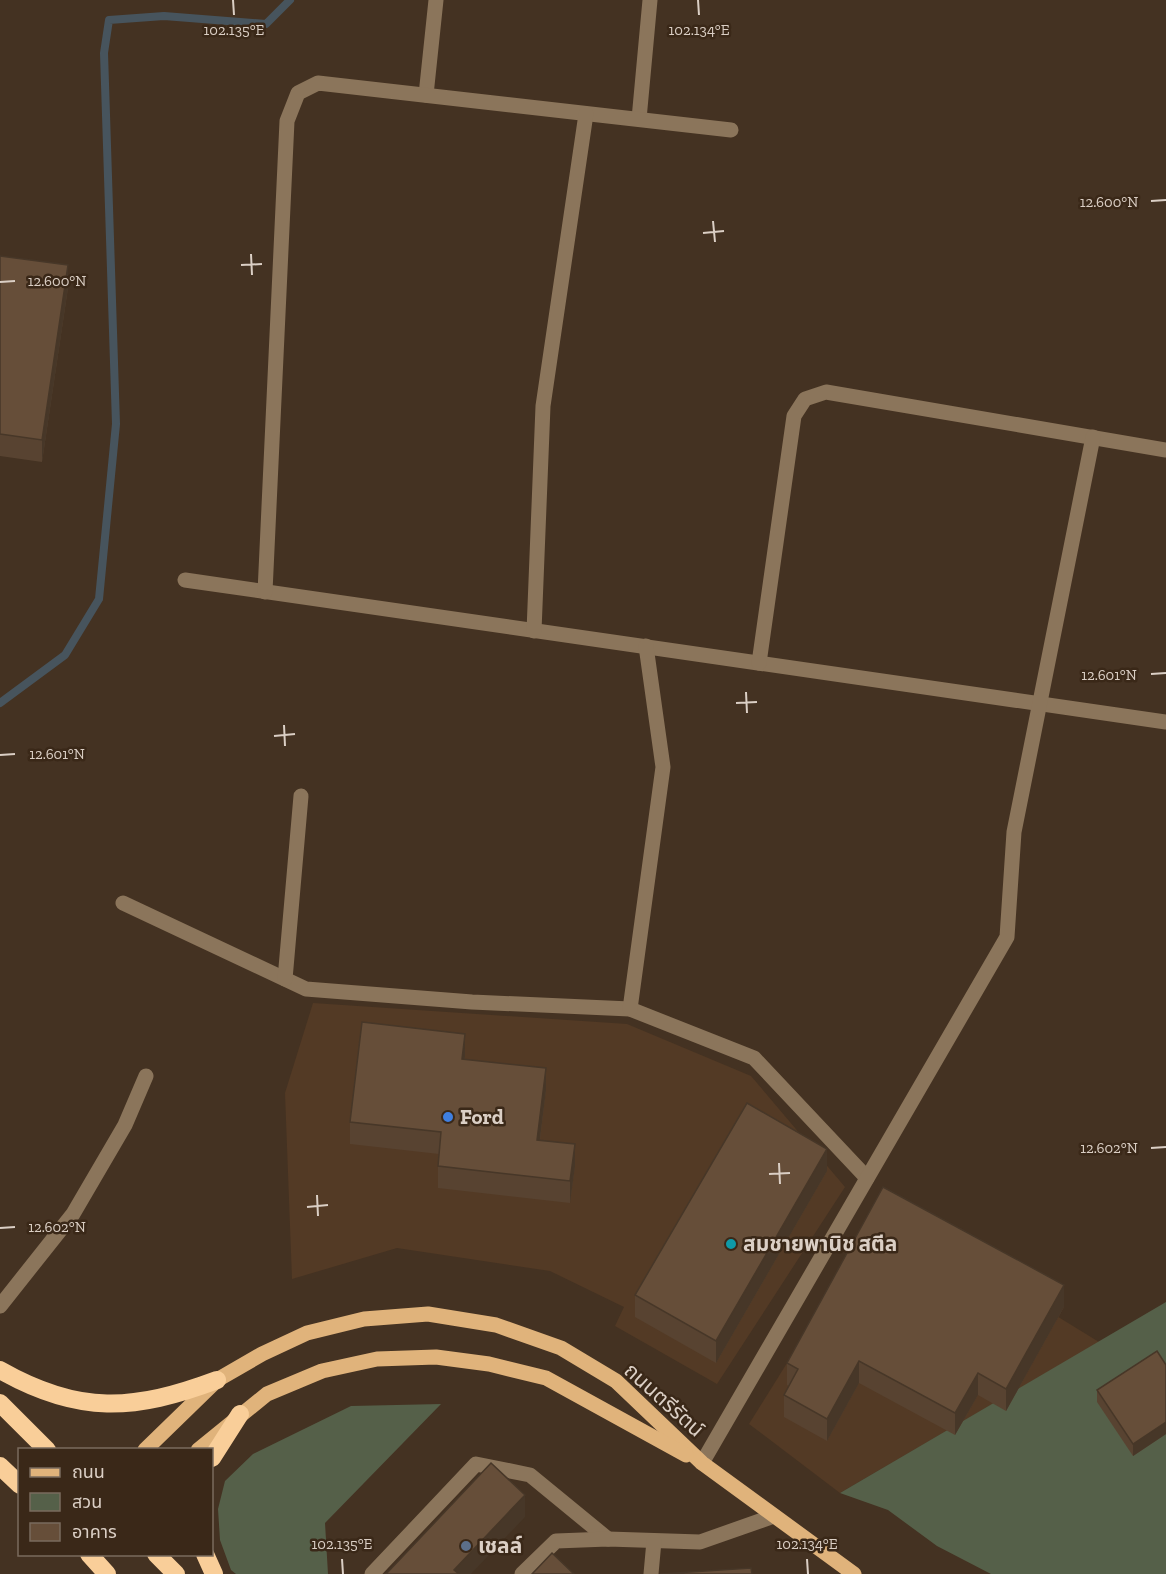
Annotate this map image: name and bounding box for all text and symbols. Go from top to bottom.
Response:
text: 102.135°E [204,21,265,39]
text: 102.134°E [669,21,730,39]
text: 12.600°N [1080,193,1138,211]
text: 12.600°N [28,272,86,290]
text: 12.601°N [1081,666,1137,684]
text: 12.601°N [29,745,85,763]
place label: Ford [460,1104,504,1129]
marker: Ford [441,1110,455,1124]
text: 12.602°N [1080,1139,1138,1157]
text: 12.602°N [28,1218,86,1236]
place label: สมชายพานิช สตีล [743,1231,897,1256]
marker: สมชายพานิช สตีล [724,1237,738,1251]
street label: ถนนตรีรัตน์ [619,1357,709,1442]
legend [18,1448,213,1556]
text: ถนน [72,1461,105,1483]
text: สวน [72,1491,102,1513]
text: อาคาร [72,1521,117,1543]
place label: เชลล์ [478,1533,522,1558]
text: 102.135°E [312,1535,373,1553]
text: 102.134°E [777,1535,838,1553]
marker: เชลล์ [459,1539,473,1553]

